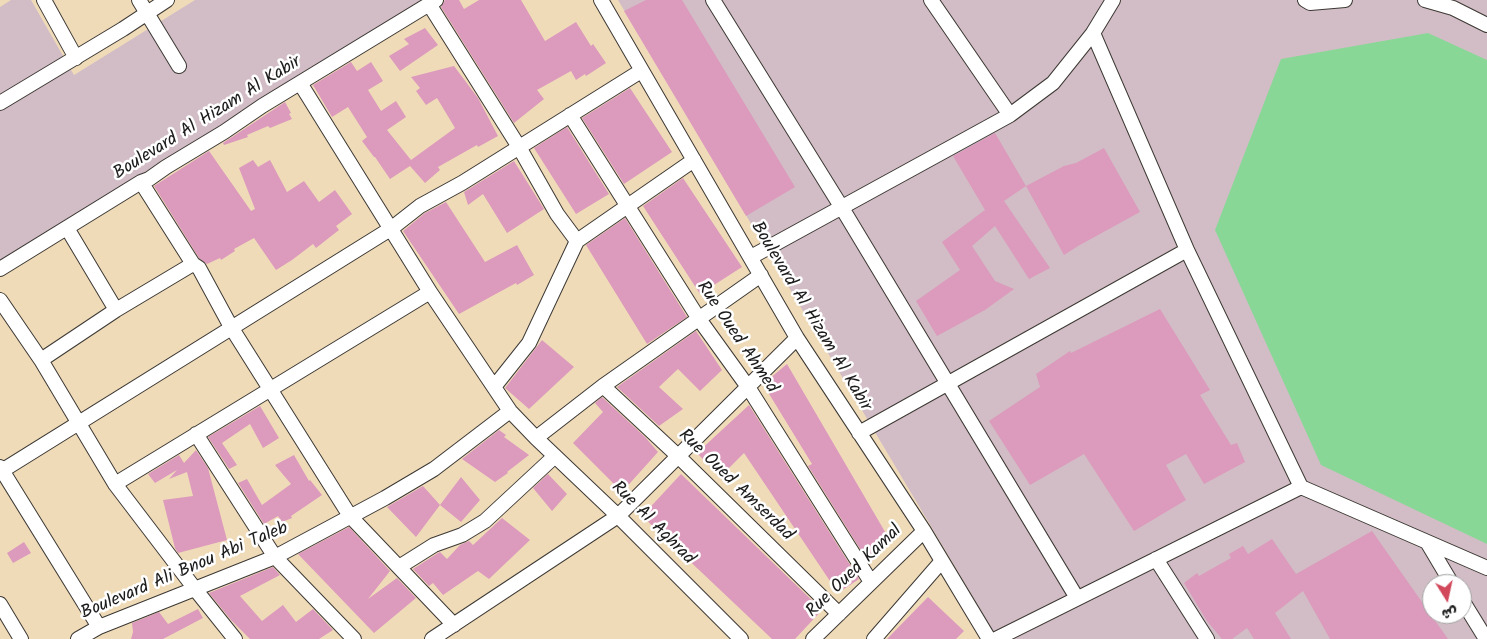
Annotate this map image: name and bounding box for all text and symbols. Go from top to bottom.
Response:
street label: Boulevard Al Hizam Al Kabir [110,52,306,186]
street label: Boulevard Al Hizam Al Kabir [745,218,875,416]
street label: Rue Oued Ahmed [691,278,781,398]
street label: Rue Oued Amserdad [673,425,797,547]
street label: Rue Al Aghrad [606,478,698,570]
street label: Boulevard Ali Bnou Abi Taleb [78,519,292,625]
street label: Rue Oued Kamal [803,521,907,623]
north arrow [1422,574,1472,624]
text: ش [1440,601,1459,625]

